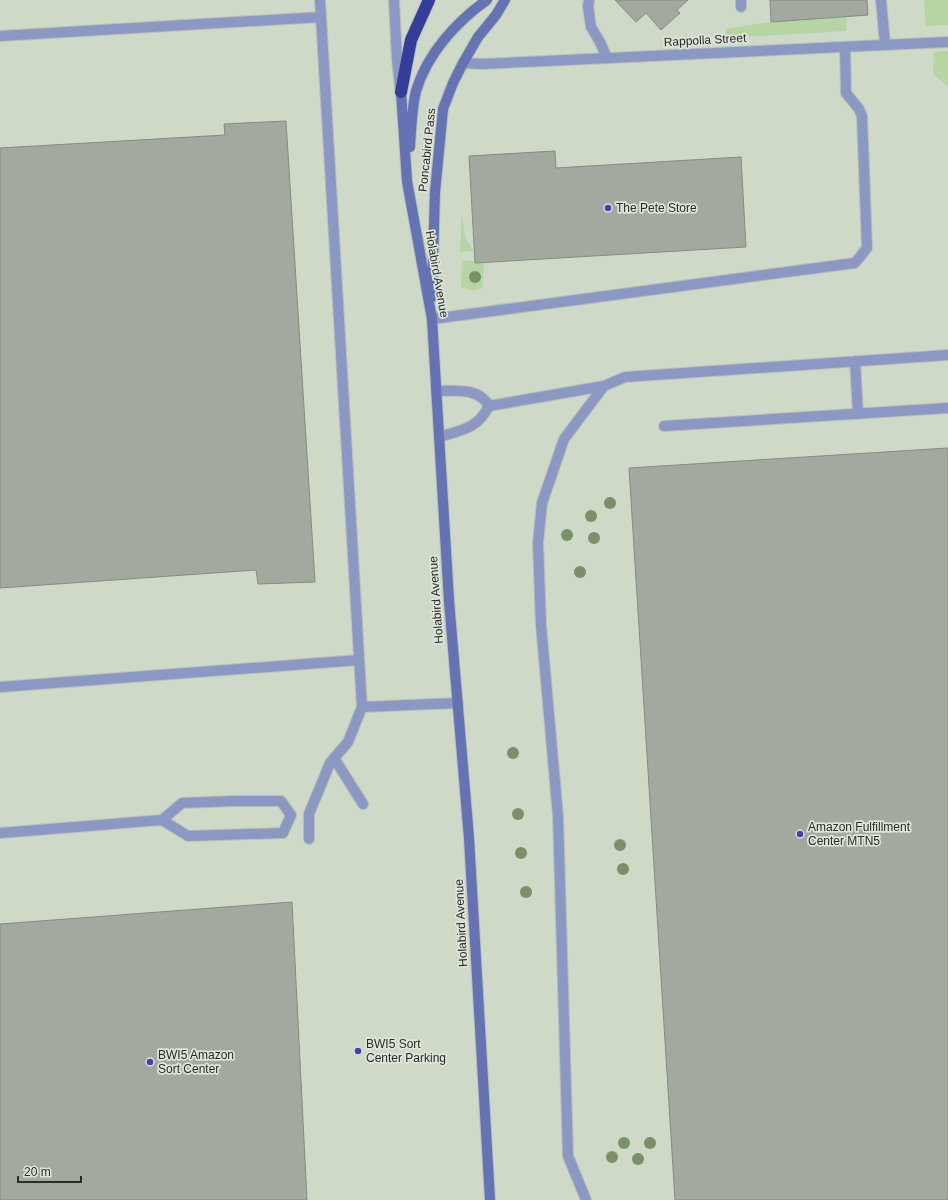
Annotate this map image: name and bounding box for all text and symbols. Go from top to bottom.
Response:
street label: Rappolla Street [663,31,747,49]
street label: Poncabird Pass [416,107,438,193]
place label: The Pete Store [616,201,697,215]
marker: The Pete Store [603,203,613,213]
street label: Holabird Avenue [422,230,452,319]
street label: Holabird Avenue [426,555,446,644]
place label: Amazon Fulfillment Center MTN5 [808,820,911,848]
marker: Amazon Fulfillment Center MTN5 [795,829,805,839]
street label: Holabird Avenue [452,878,470,967]
place label: BWI5 Sort Center Parking [366,1037,446,1065]
marker: BWI5 Sort Center Parking [353,1046,363,1056]
place label: BWI5 Amazon Sort Center [158,1048,234,1076]
marker: BWI5 Amazon Sort Center [145,1057,155,1067]
scale bar [18,1158,81,1184]
text: 20 m [24,1165,51,1179]

